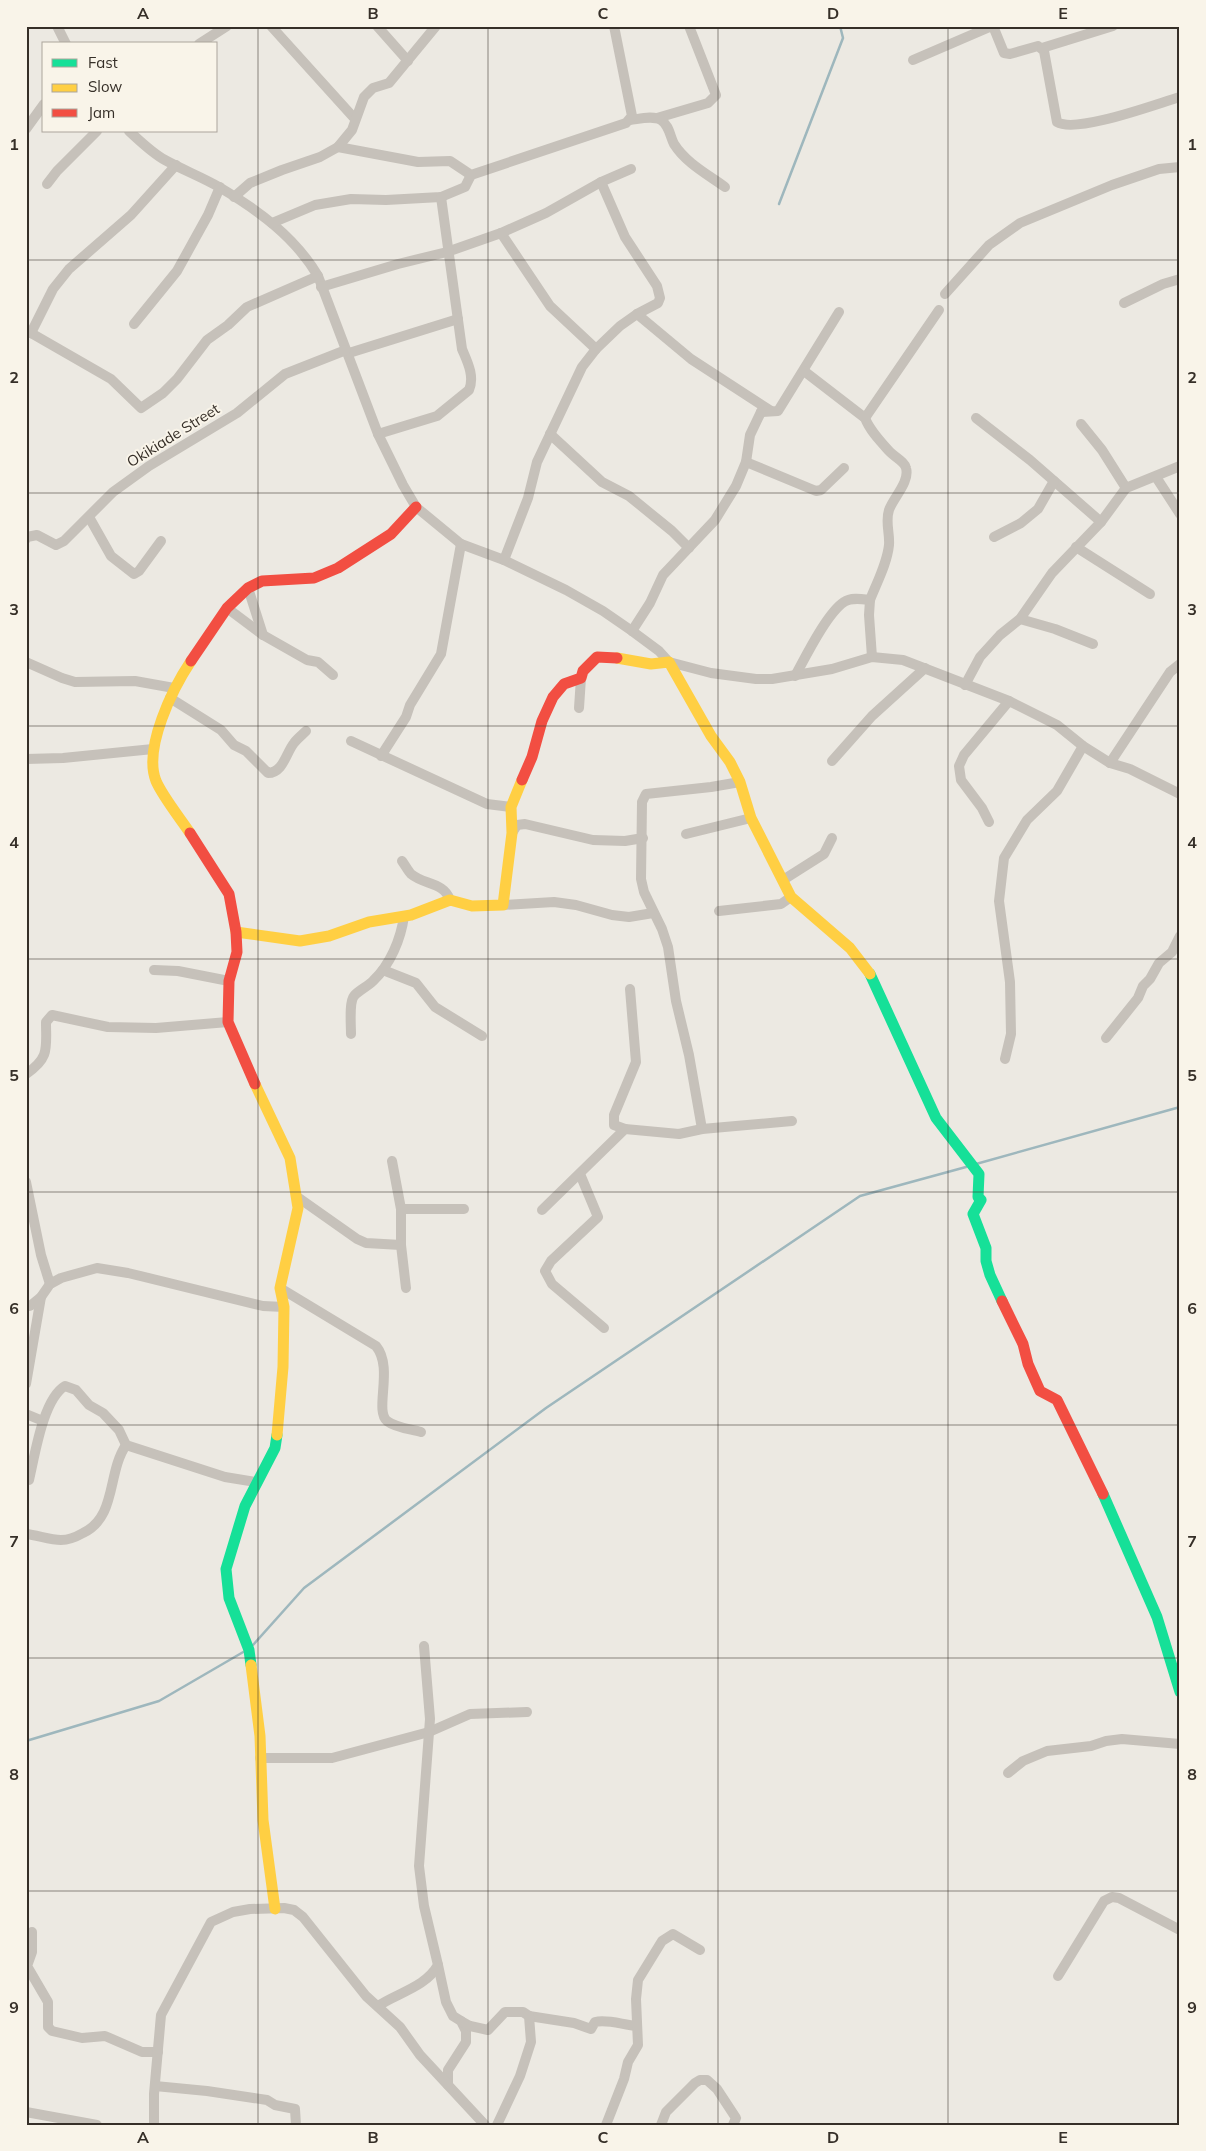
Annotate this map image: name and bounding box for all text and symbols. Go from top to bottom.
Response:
text: A [137,3,149,23]
text: B [367,3,379,23]
text: C [598,3,609,23]
text: D [827,3,839,23]
text: E [1058,3,1068,23]
legend [42,42,218,132]
text: Fast [88,53,118,72]
text: Slow [88,77,122,96]
text: Jam [88,103,115,122]
text: 1 [9,134,19,154]
text: 1 [1187,134,1197,154]
text: 2 [9,367,19,387]
text: 2 [1187,367,1197,387]
street label: Okikiade Street [123,399,223,471]
text: 3 [9,599,19,619]
text: 3 [1187,599,1197,619]
text: 4 [9,832,19,852]
text: 4 [1187,832,1197,852]
text: 5 [9,1065,19,1085]
text: 5 [1187,1065,1197,1085]
text: 6 [9,1298,19,1318]
text: 6 [1187,1298,1197,1318]
text: 7 [9,1531,19,1551]
text: 7 [1187,1531,1197,1551]
text: 8 [9,1764,19,1784]
text: 8 [1187,1764,1197,1784]
text: 9 [9,1997,19,2017]
text: 9 [1187,1997,1197,2017]
text: A [137,2127,149,2147]
text: B [367,2127,379,2147]
text: C [598,2127,609,2147]
text: D [827,2127,839,2147]
text: E [1058,2127,1068,2147]

